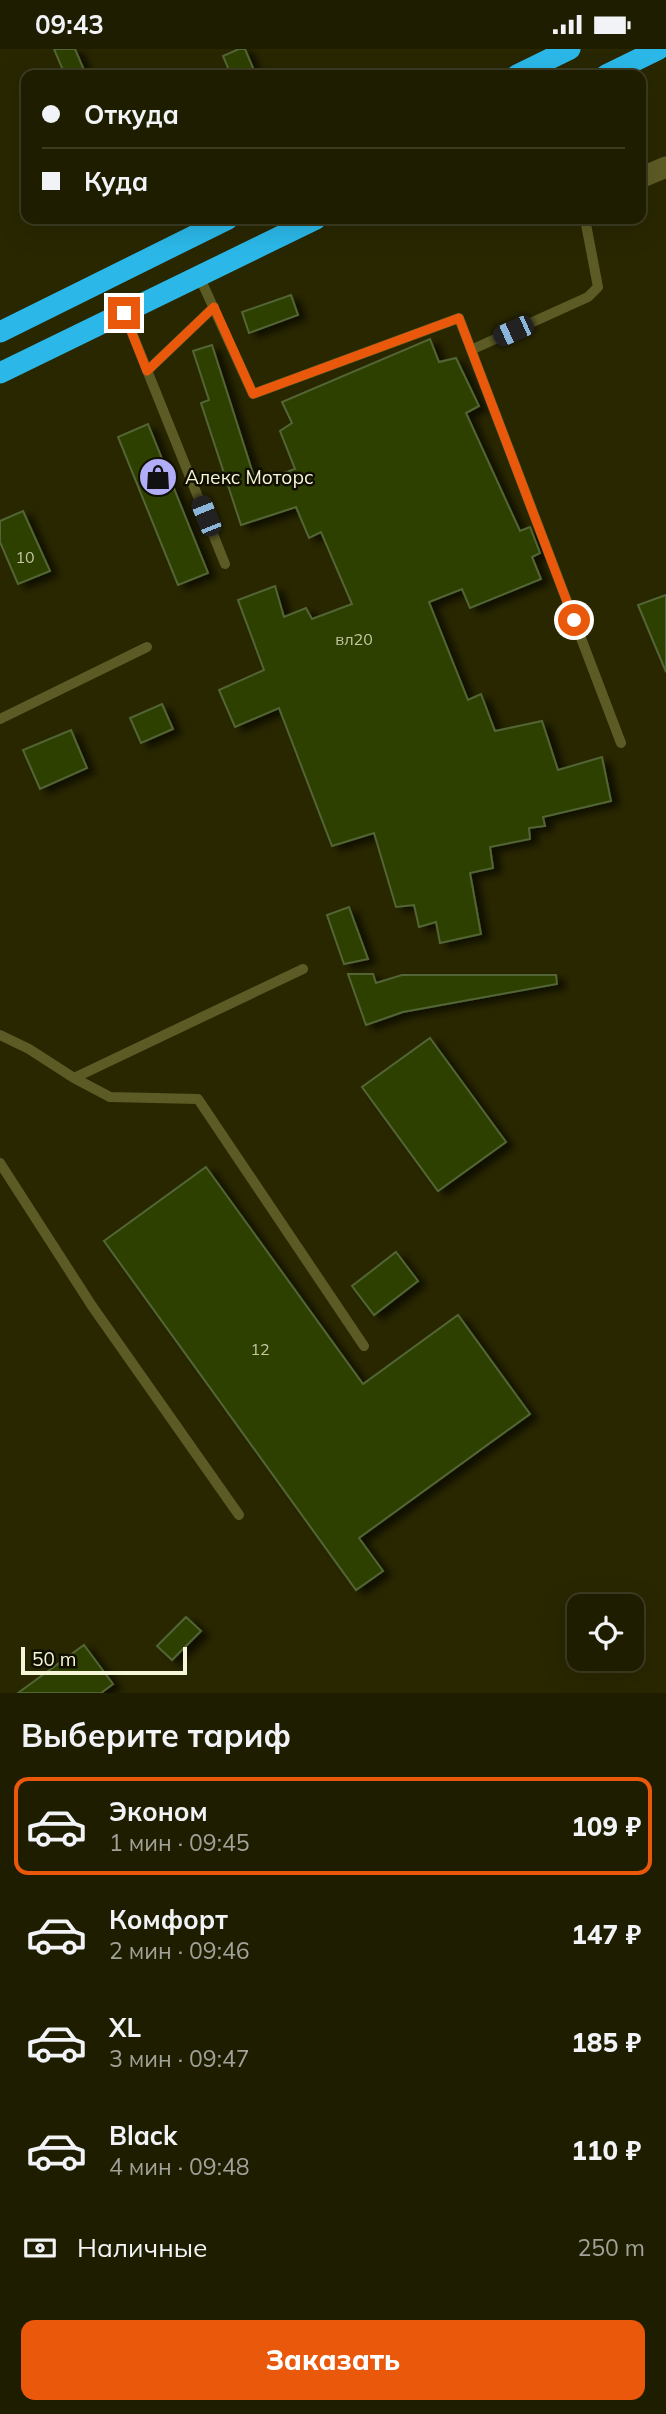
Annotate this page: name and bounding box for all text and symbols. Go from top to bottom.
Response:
text: 09:43 [35,8,104,41]
text: Откуда [84,98,179,131]
text: Куда [84,165,148,198]
route end [108,297,140,329]
car [490,313,537,349]
shop icon: Алекс Моторс [137,456,179,498]
place label: Алекс Моторс [185,465,314,489]
car [189,493,224,539]
house number: 10 [15,547,35,567]
route start [558,604,590,636]
house number: вл20 [335,629,373,649]
house number: 12 [250,1339,270,1359]
map controls [567,1594,644,1671]
button: locate [567,1594,644,1671]
scale bar [21,1644,187,1676]
text: 50 m [32,1647,76,1671]
text: Выберите тариф [21,1715,291,1755]
icon: car [25,1795,88,1858]
text: Эконом [109,1795,208,1828]
text: 109 ₽ [571,1810,641,1843]
text: 1 мин · 09:45 [109,1828,249,1857]
icon: car [25,1903,88,1966]
text: Комфорт [109,1903,228,1936]
text: 147 ₽ [571,1918,641,1951]
text: 2 мин · 09:46 [109,1936,249,1965]
icon: car [25,2011,88,2074]
text: XL [109,2011,141,2044]
text: 185 ₽ [571,2026,641,2059]
text: 3 мин · 09:47 [109,2044,249,2073]
icon: car [25,2119,88,2182]
text: Black [109,2119,177,2152]
text: 110 ₽ [571,2134,641,2167]
text: 4 мин · 09:48 [109,2152,249,2181]
icon: cash [21,2229,59,2267]
text: Наличные [77,2231,207,2264]
text: 250 m [577,2233,645,2262]
button: Заказать [21,2320,645,2400]

